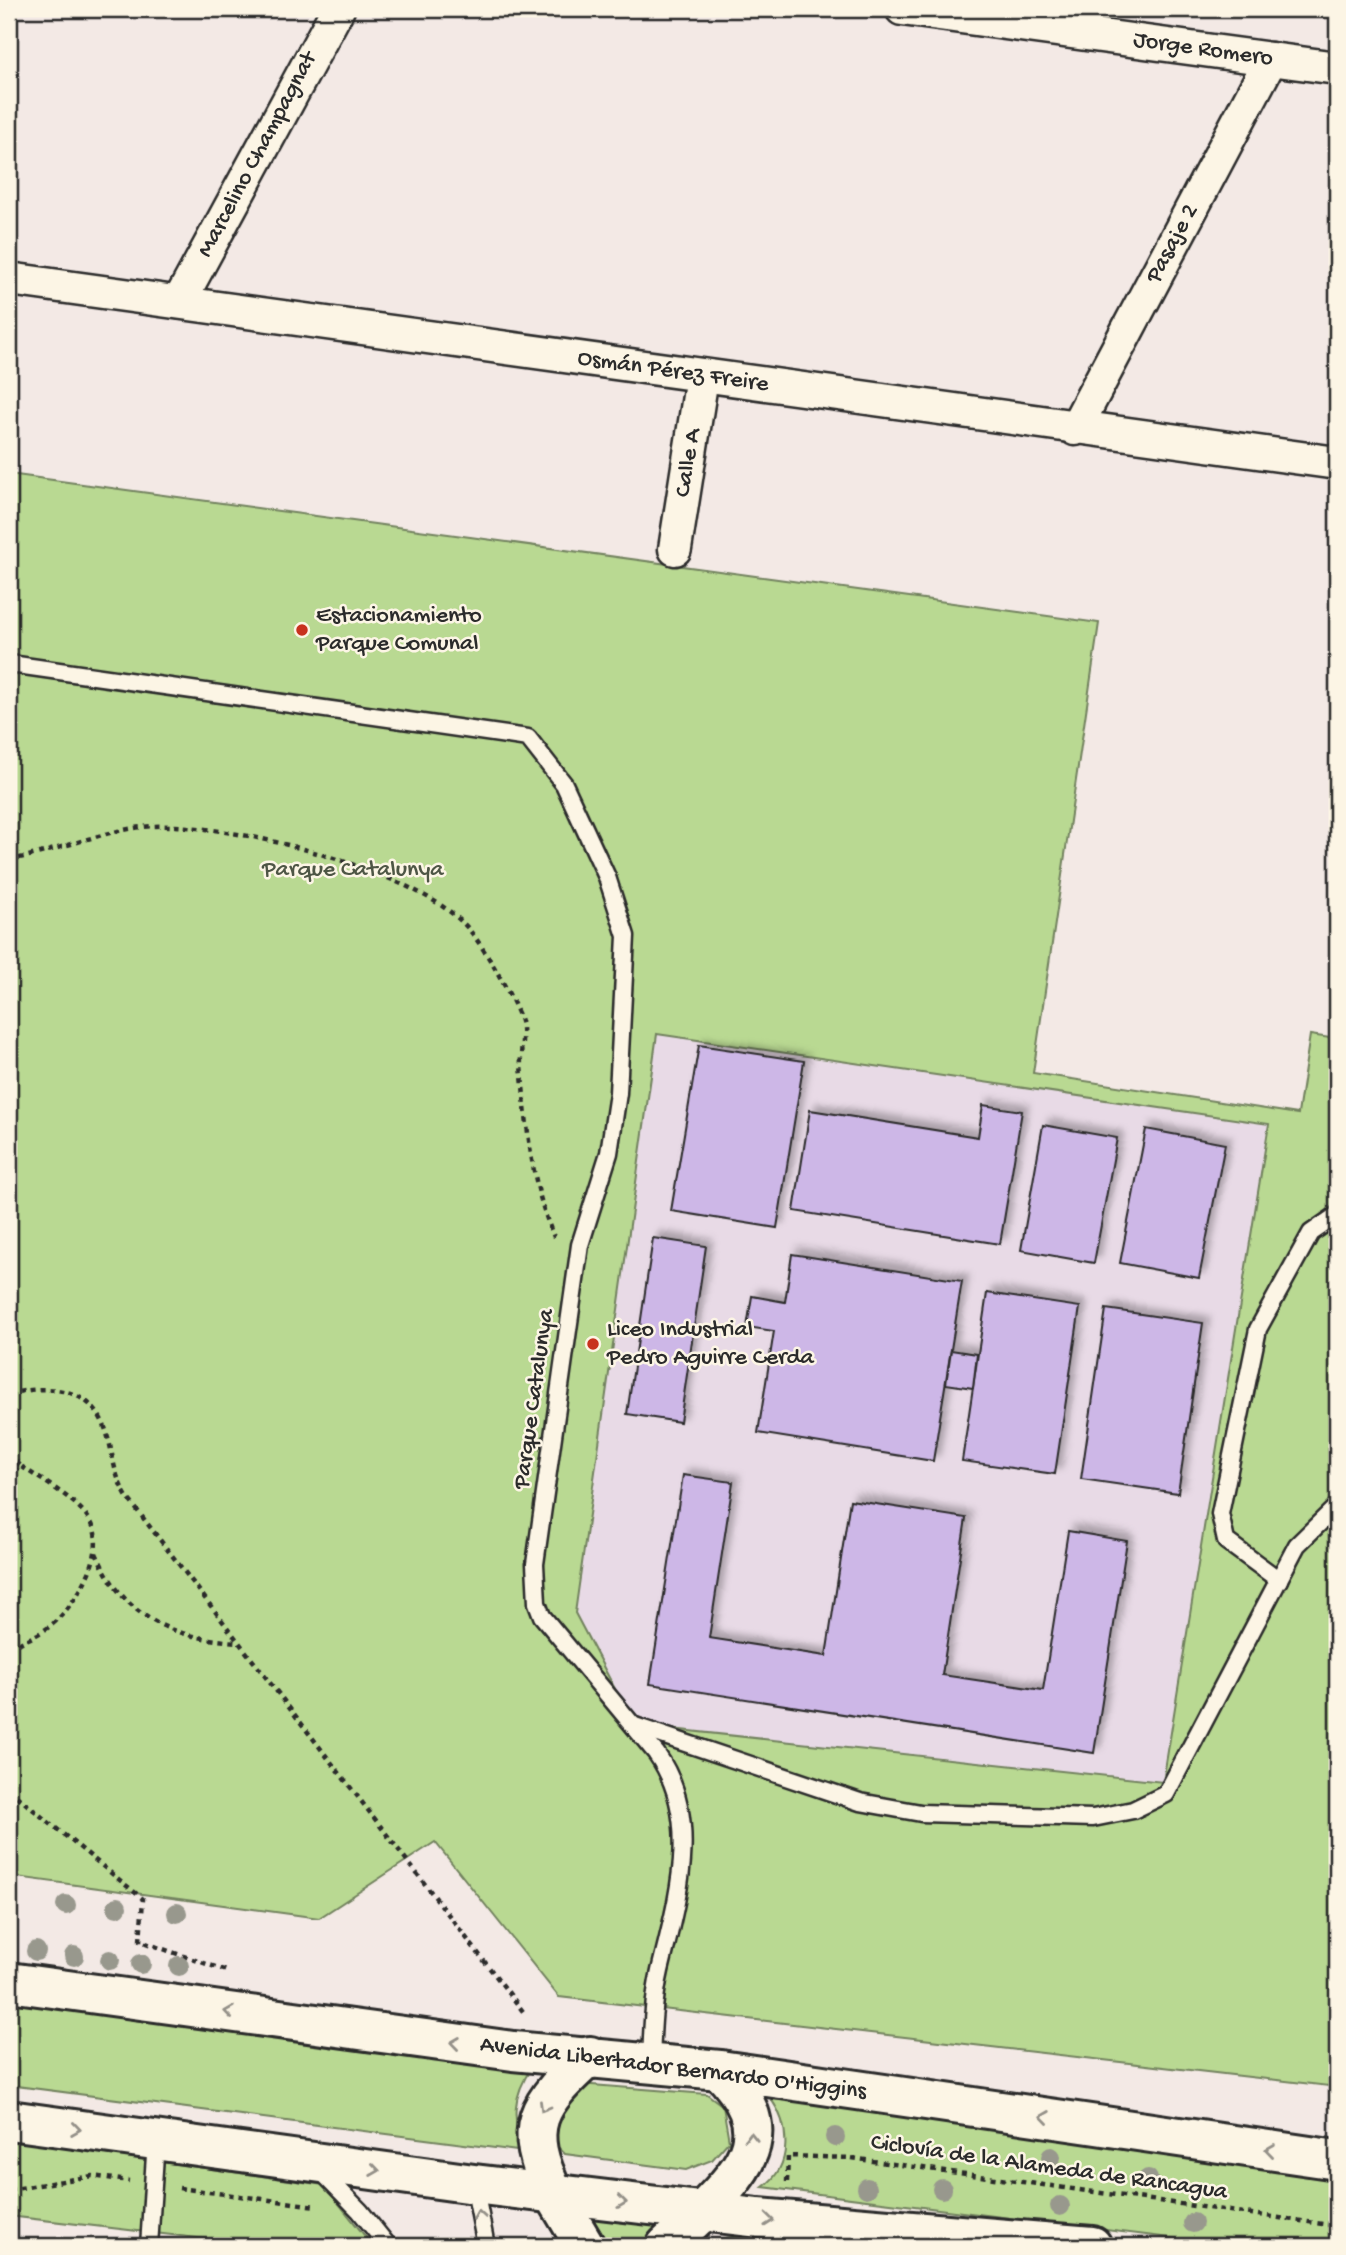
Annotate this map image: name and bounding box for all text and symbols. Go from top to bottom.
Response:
street label: Jorge Romero [1131,26,1275,74]
street label: Marcelino Champagnat [192,45,326,263]
street label: Pasaje 2 [1140,199,1206,289]
street label: Osmán Pérez Freire [576,344,771,400]
street label: Calle A [669,425,709,499]
place label: Estacionamiento Parque Comunal [315,602,482,659]
marker: Estacionamiento Parque Comunal [294,622,310,638]
park label: Parque Catalunya [261,856,444,885]
street label: Parque Catalunya [508,1307,562,1492]
place label: Liceo Industrial Pedro Aguirre Cerda [606,1316,815,1373]
marker: Liceo Industrial Pedro Aguirre Cerda [585,1336,601,1352]
one-way arrow [223,2005,235,2020]
street label: Avenida Libertador Bernardo O'Higgins [478,2031,869,2107]
one-way arrow [449,2035,460,2050]
one-way arrow [540,2099,553,2112]
one-way arrow [1039,2110,1050,2125]
one-way arrow [70,2122,82,2137]
street label: Ciclovía de la Alameda de Rancagua [869,2129,1230,2207]
one-way arrow [743,2131,758,2142]
one-way arrow [1264,2143,1276,2158]
one-way arrow [369,2162,380,2177]
one-way arrow [616,2195,628,2210]
one-way arrow [472,2209,487,2221]
one-way arrow [764,2212,775,2227]

